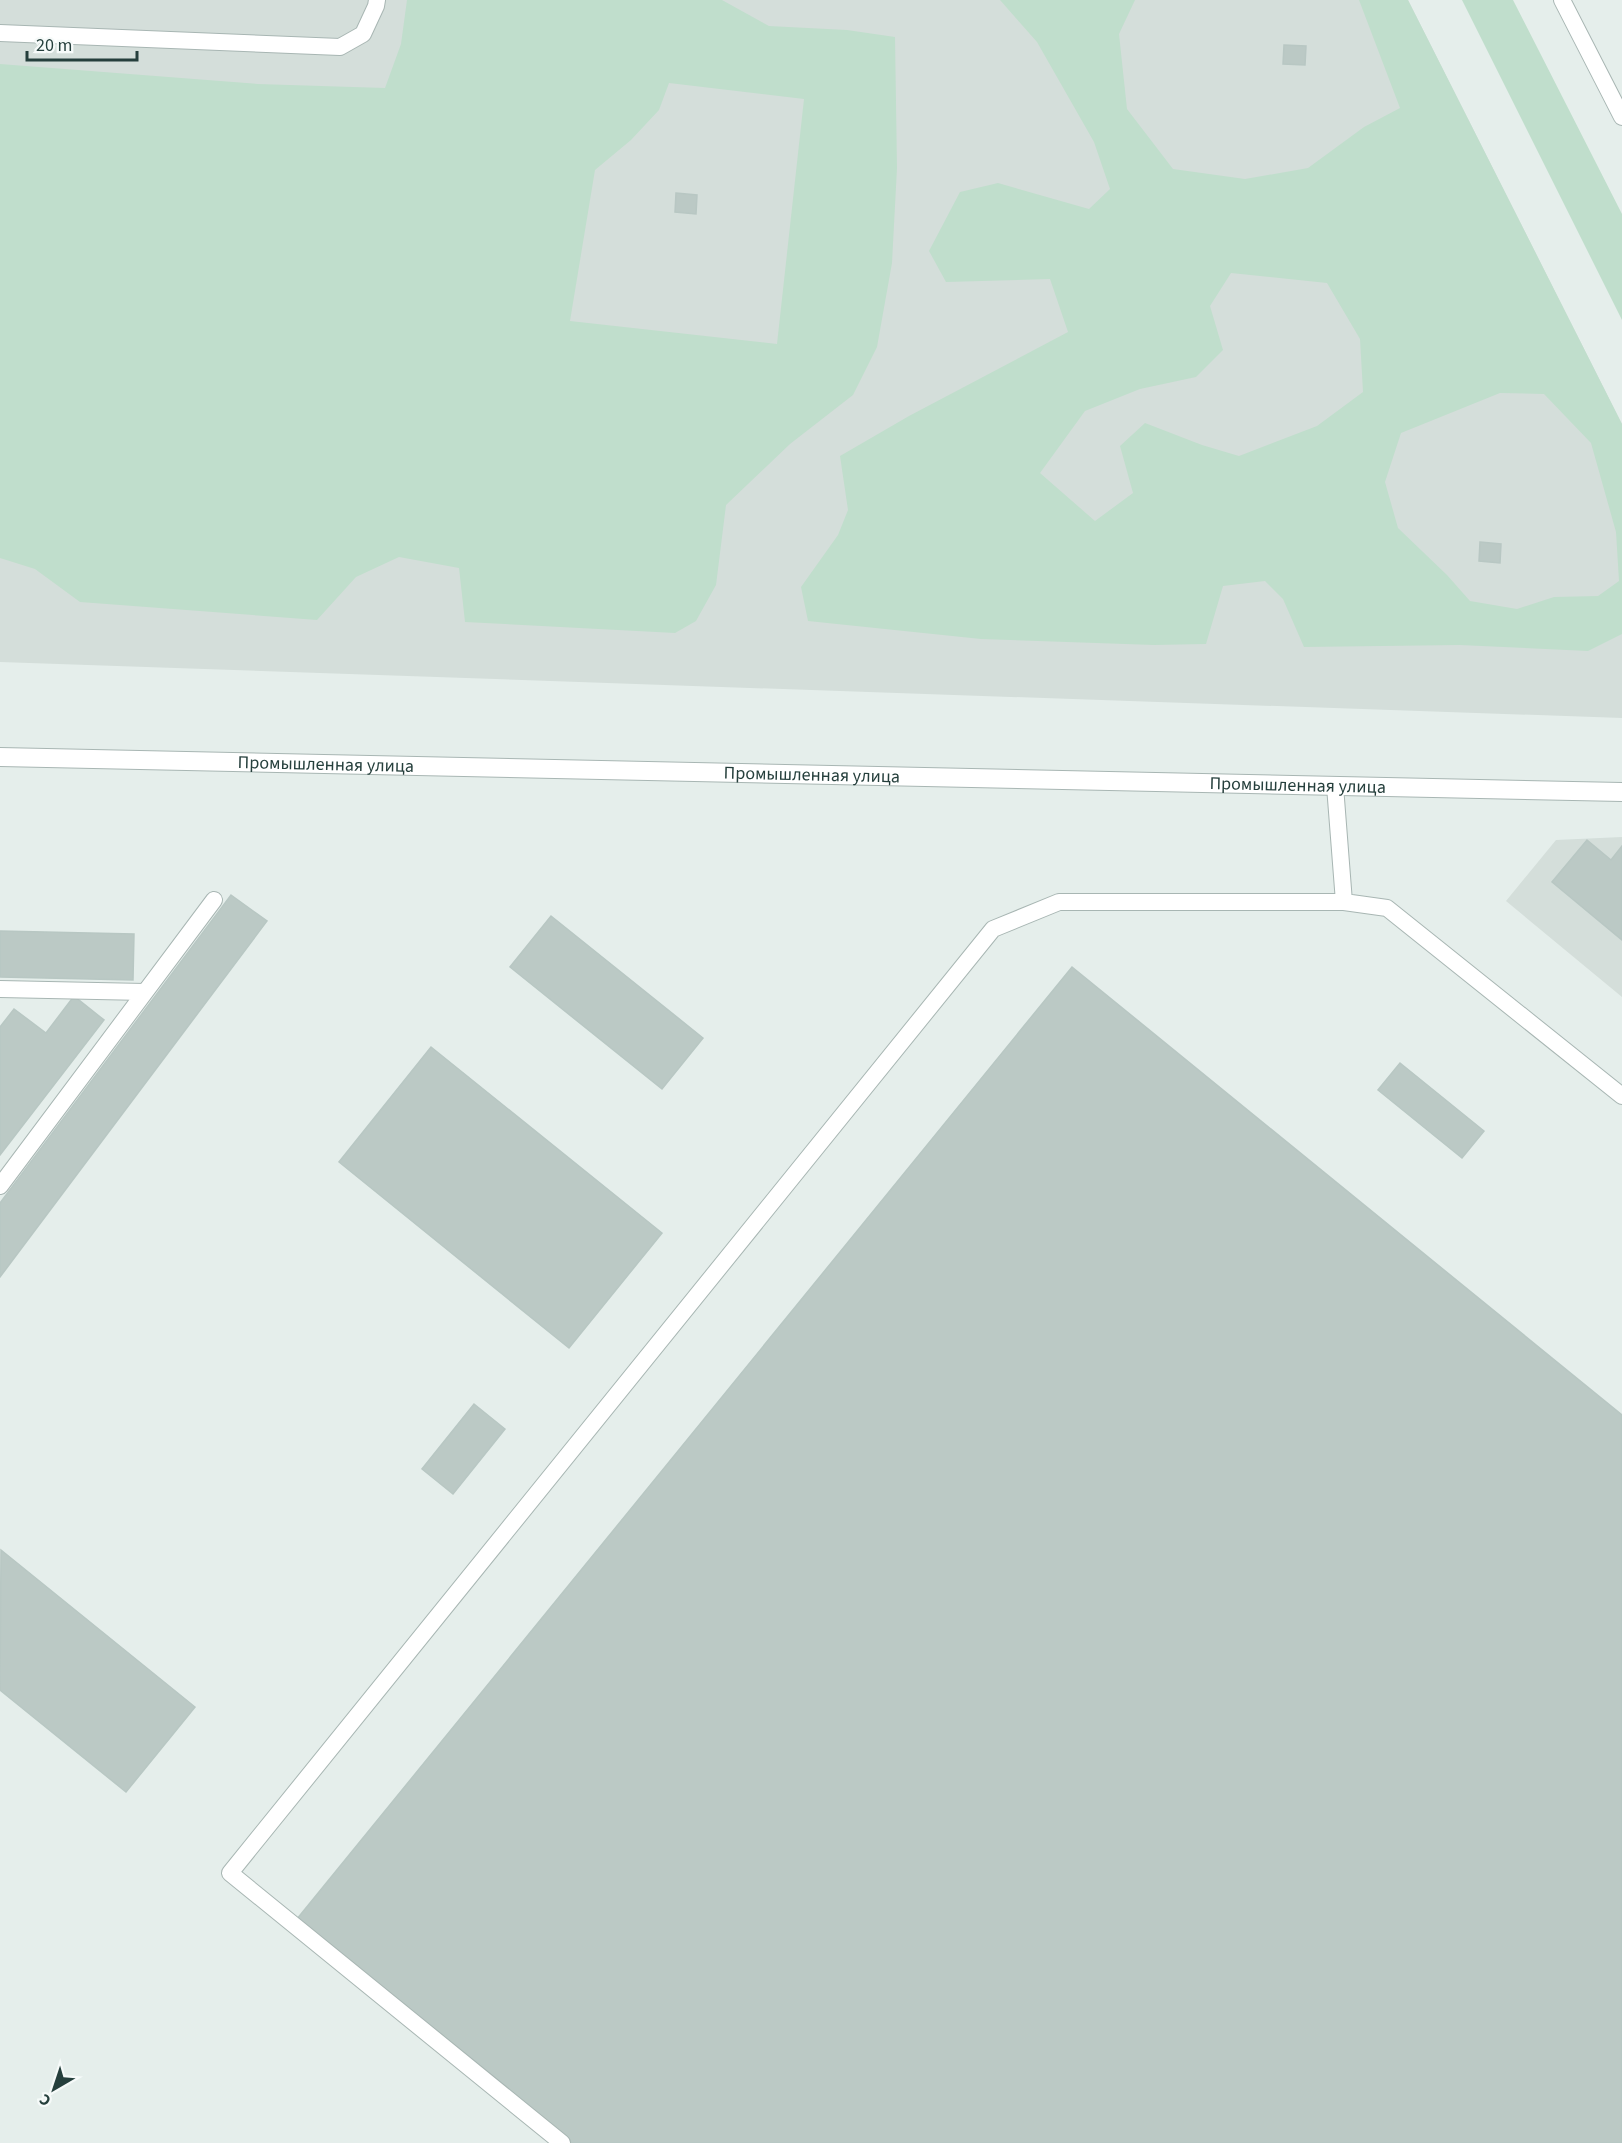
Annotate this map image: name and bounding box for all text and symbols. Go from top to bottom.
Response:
scale bar [27,24,136,62]
text: 20 m [36,33,72,58]
street label: Промышленная улица [237,750,414,778]
street label: Промышленная улица [723,760,900,789]
street label: Промышленная улица [1209,771,1386,799]
north arrow [24,2059,84,2119]
text: С [35,2088,56,2111]

